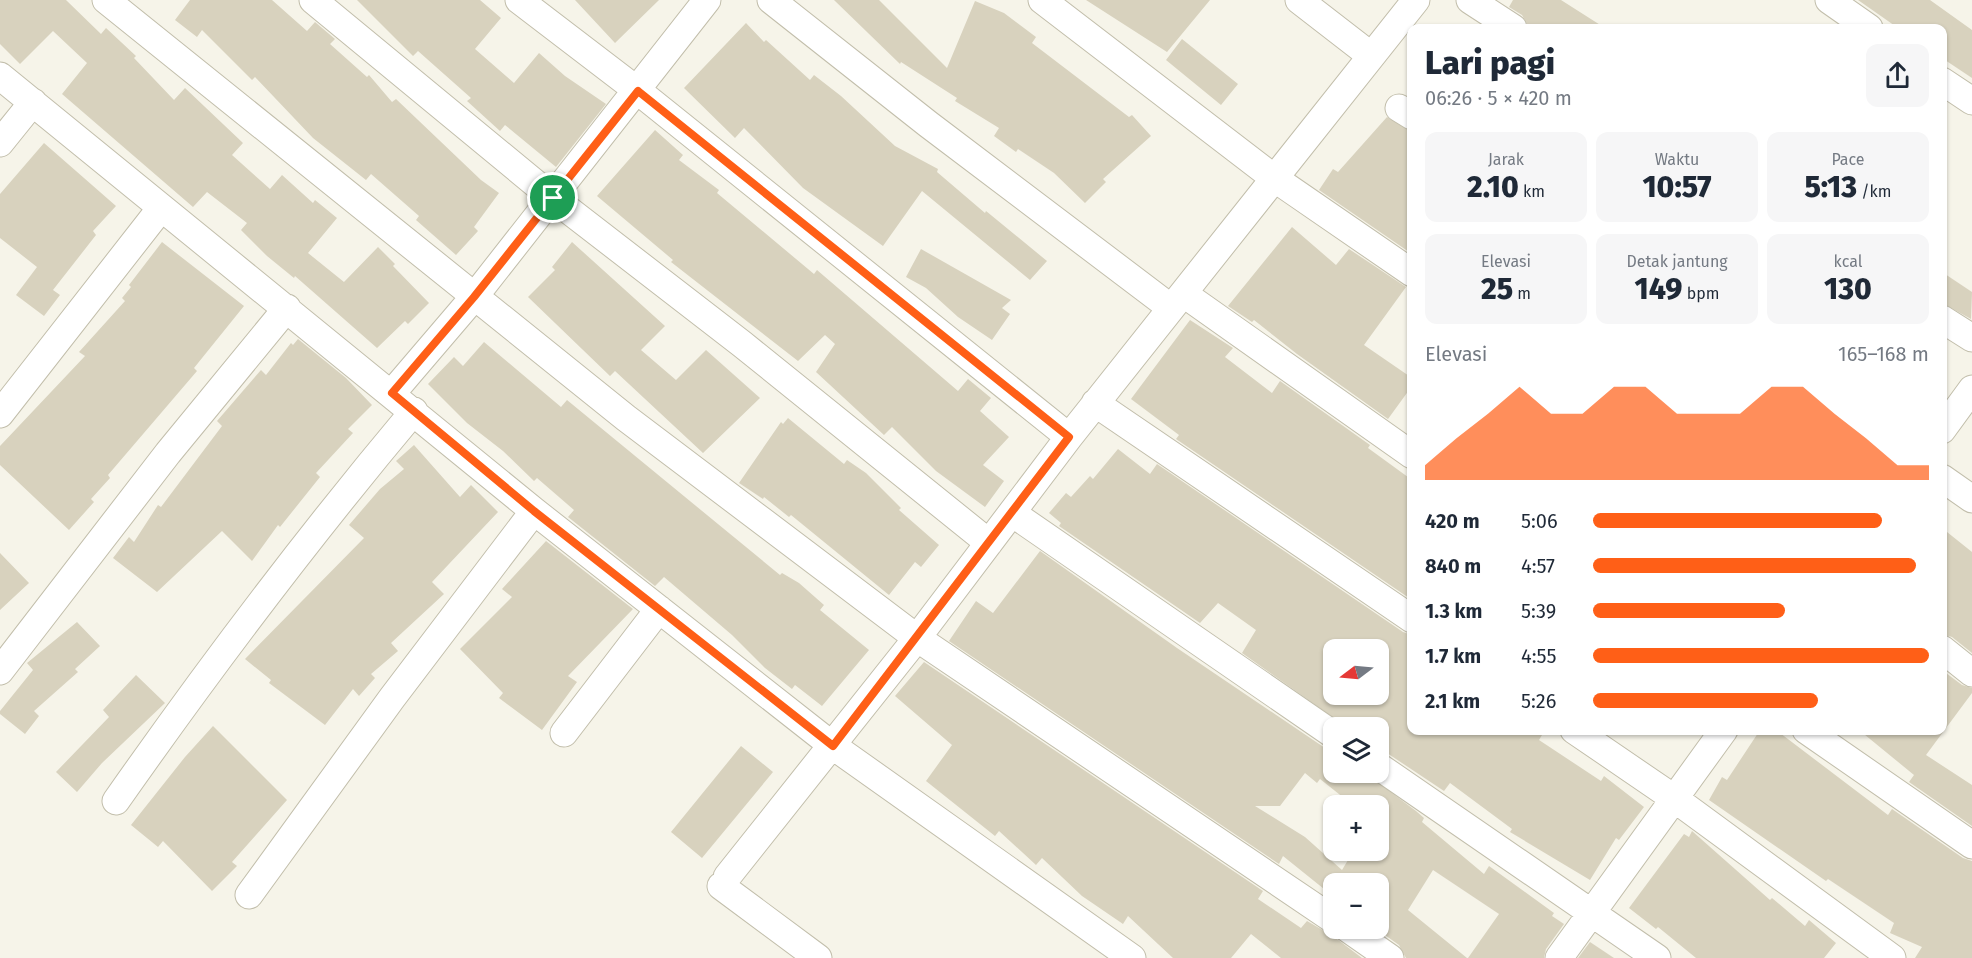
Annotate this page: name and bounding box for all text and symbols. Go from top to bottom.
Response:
text: Lari pagi [1425,43,1555,83]
button: share [1866,44,1929,107]
text: 06:26 · 5 × 420 m [1425,86,1572,110]
text: Jarak [1488,150,1524,169]
text: Waktu [1655,150,1699,169]
text: Pace [1831,150,1865,169]
text: 2.10 [1467,169,1519,205]
text: 10:57 [1642,169,1712,205]
text: 5:13 [1804,169,1857,205]
pin [527,172,578,223]
icon: arrive [536,181,569,214]
text: km [1519,182,1545,201]
text: /km [1857,182,1892,201]
text: Elevasi [1481,252,1531,271]
text: Detak jantung [1626,252,1728,271]
text: kcal [1834,252,1862,271]
text: 25 [1481,271,1513,307]
text: 149 [1635,271,1683,307]
text: 130 [1824,271,1872,307]
text: m [1513,284,1531,303]
text: bpm [1683,284,1719,303]
text: Elevasi [1425,342,1487,366]
text: 165–168 m [1838,342,1929,366]
text: 420 m [1425,509,1480,533]
text: 5:06 [1521,509,1558,533]
text: 840 m [1425,554,1481,578]
text: 4:57 [1521,554,1555,578]
text: 1.3 km [1425,599,1482,623]
text: 5:39 [1521,599,1556,623]
north arrow [1323,639,1389,705]
map controls [1323,639,1389,939]
text: 1.7 km [1425,644,1481,668]
text: 4:55 [1521,644,1556,668]
text: 2.1 km [1425,689,1480,713]
text: 5:26 [1521,689,1556,713]
button: layers [1323,717,1389,783]
button: + [1323,795,1389,861]
button: − [1323,873,1389,939]

